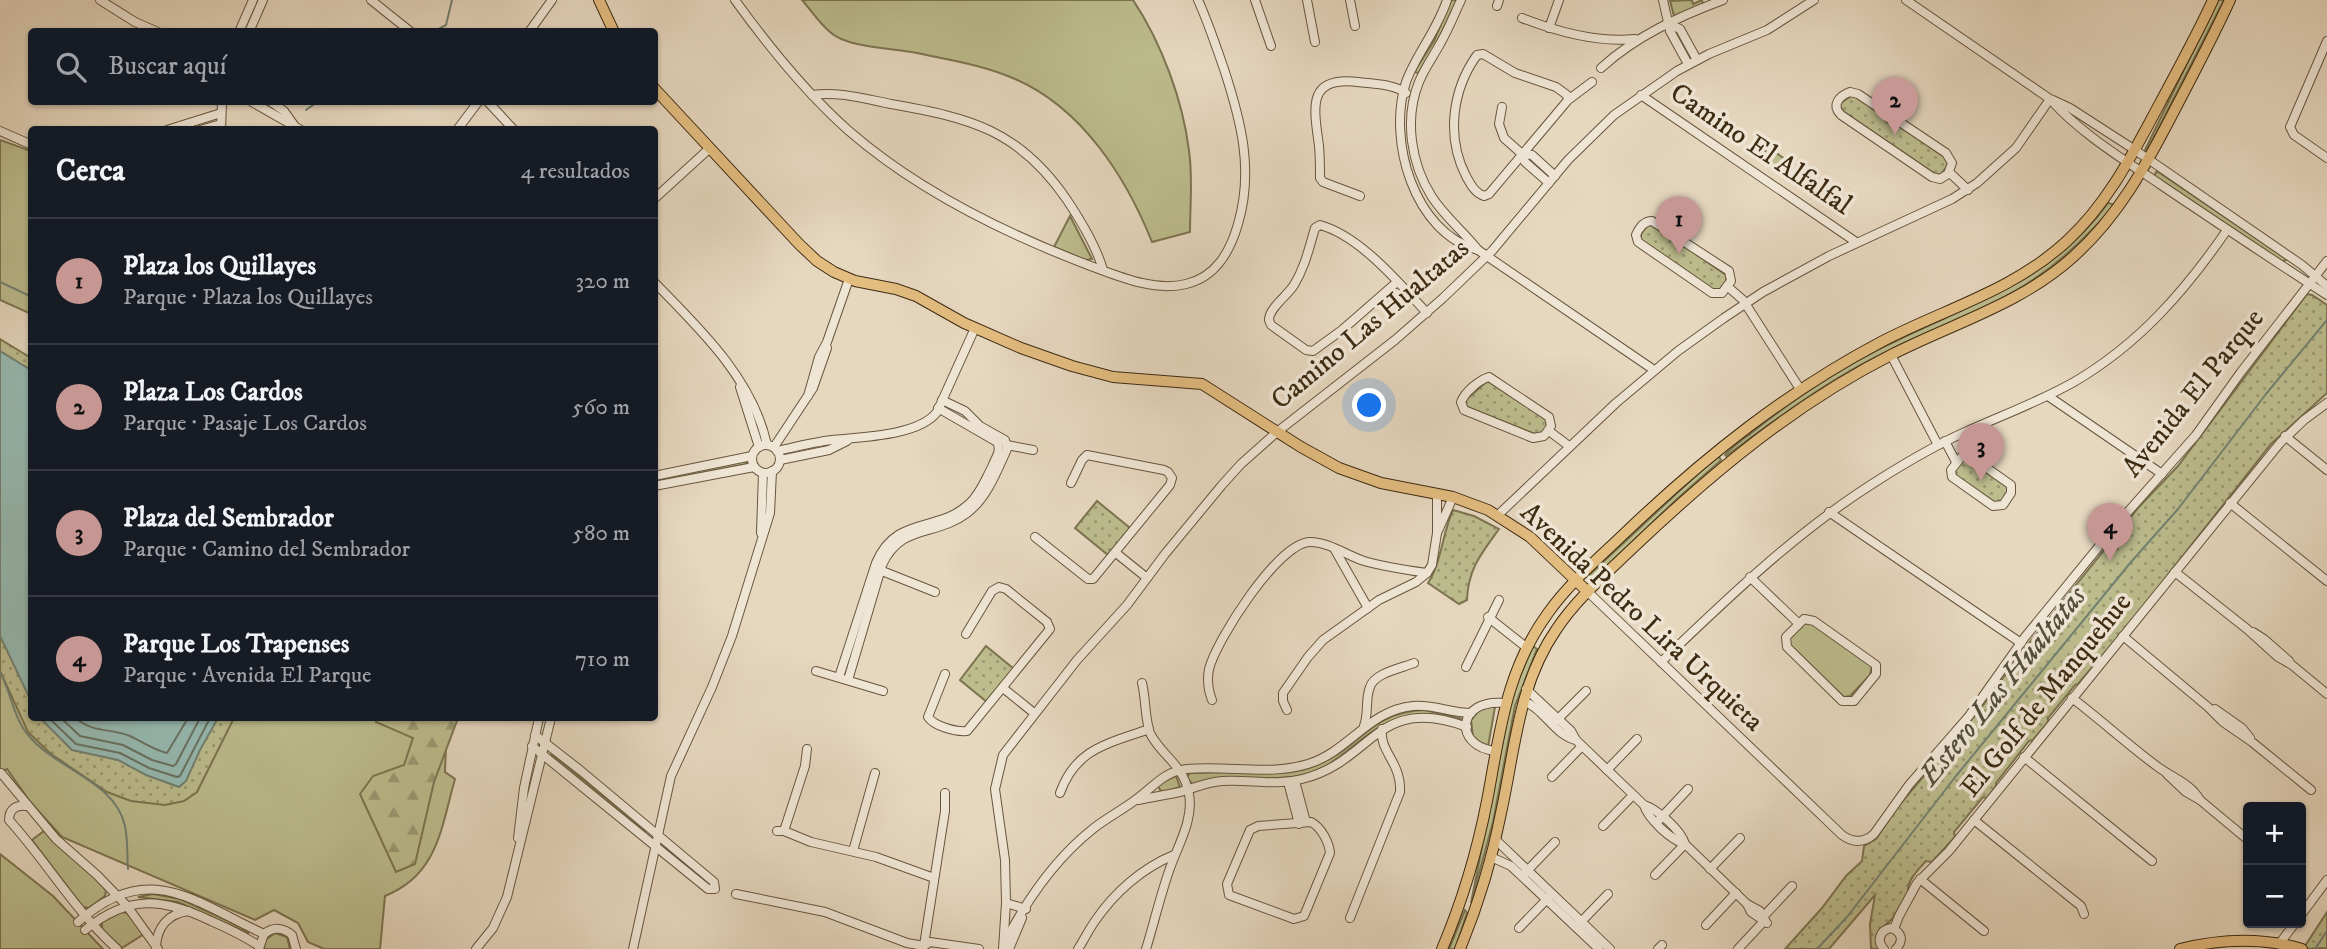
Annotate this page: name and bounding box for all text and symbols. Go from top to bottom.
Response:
search box [28,28,658,105]
icon: search [52,48,90,86]
text: Buscar aquí [108,50,226,83]
street label: Camino El Alfalfal [1663,75,1859,223]
pin: 2 [1872,77,1918,135]
text: Cerca [56,153,125,190]
text: 4 resultados [521,157,630,186]
pin: 1 [1656,196,1702,254]
street label: Camino Las Hualtatas [1264,231,1476,417]
text: Plaza los Quillayes [123,250,316,283]
text: 1 [75,267,83,296]
text: 320 m [576,267,630,296]
text: Parque · Plaza los Quillayes [123,283,373,312]
street label: Avenida El Parque [2114,302,2272,484]
text: Plaza Los Cardos [123,376,303,409]
your location [1352,388,1386,422]
text: 2 [73,393,85,422]
text: 560 m [572,393,630,422]
text: Parque · Pasaje Los Cardos [123,409,367,438]
pin: 3 [1958,423,2004,481]
street label: Avenida Pedro Lira Urquieta [1513,495,1771,739]
text: Plaza del Sembrador [123,502,334,535]
pin: 4 [2087,503,2133,561]
text: 3 [75,519,83,548]
text: 580 m [573,519,630,548]
text: Parque · Camino del Sembrador [123,535,410,564]
water label: Estero Las Hualtatas [1910,578,2095,795]
street label: El Golf de Manquehue [1953,586,2139,804]
text: Parque Los Trapenses [123,628,349,661]
text: 4 [72,645,86,674]
text: 710 m [575,645,630,674]
text: Parque · Avenida El Parque [123,661,372,690]
map controls [2243,802,2306,928]
button: + [2243,802,2306,865]
button: − [2243,865,2306,928]

